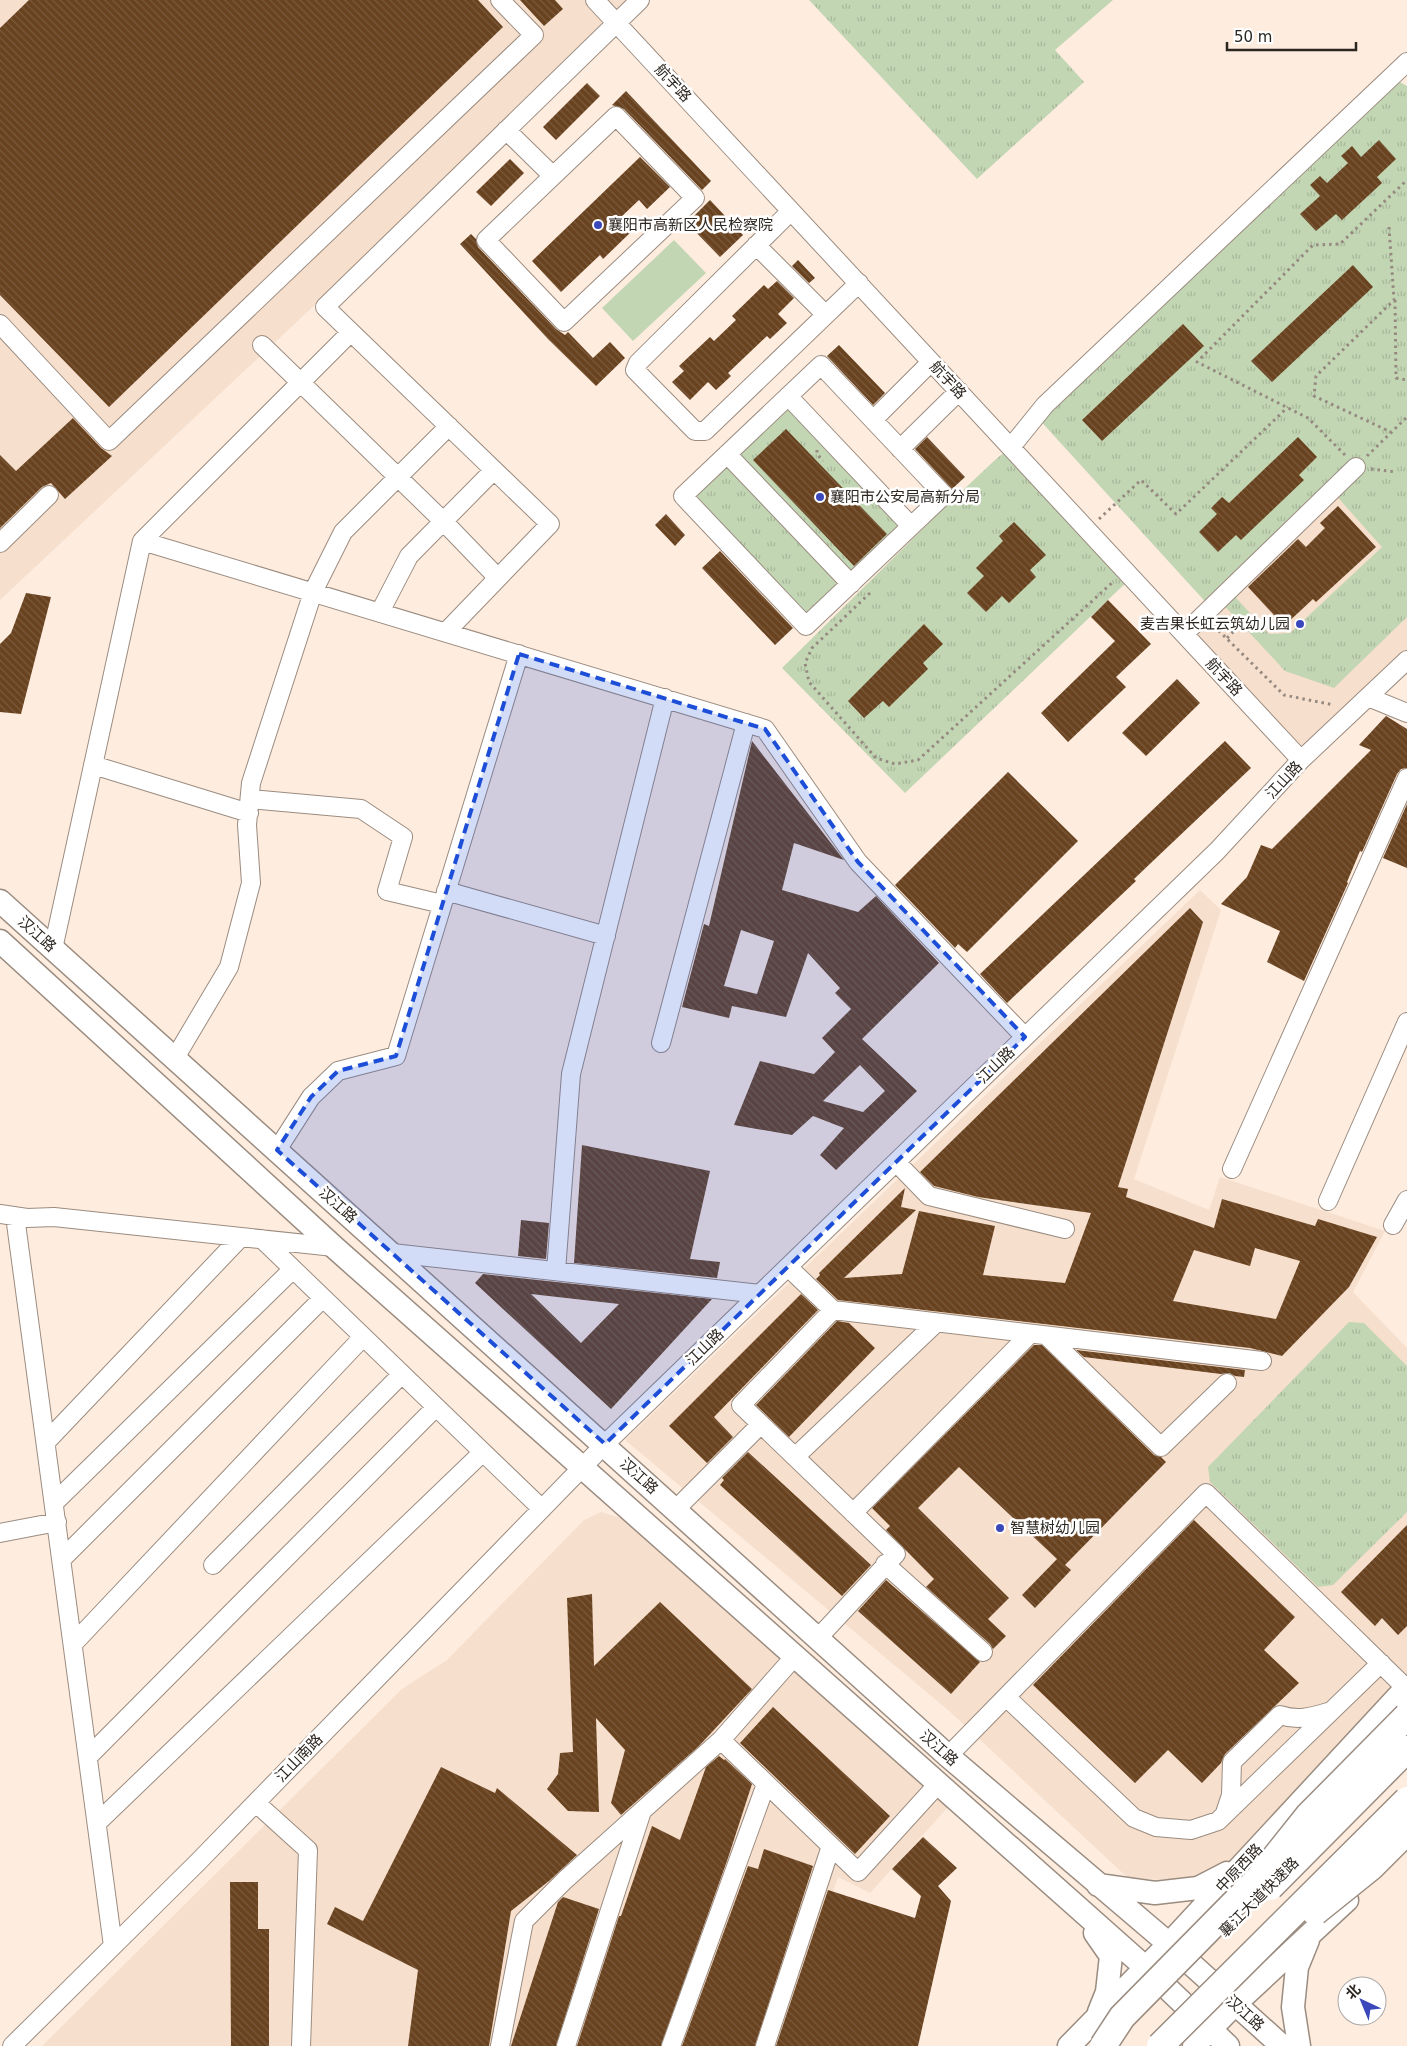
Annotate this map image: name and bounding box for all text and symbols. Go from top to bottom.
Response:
scale bar [1227,20,1356,52]
text: 50 m [1234,28,1272,46]
street label: 航宇路 [651,60,695,106]
place label: 襄阳市高新区人民检察院 [608,216,773,234]
marker: 襄阳市高新区人民检察院 [592,219,604,231]
street label: 航宇路 [926,357,970,403]
place label: 襄阳市公安局高新分局 [830,488,980,506]
marker: 襄阳市公安局高新分局 [814,491,826,503]
place label: 麦吉果长虹云筑幼儿园 [1140,615,1290,633]
marker: 麦吉果长虹云筑幼儿园 [1294,618,1306,630]
street label: 航宇路 [1202,654,1246,700]
street label: 江山路 [1262,757,1306,803]
street label: 汉江路 [14,912,60,956]
street label: 江山路 [974,1043,1018,1087]
street label: 汉江路 [315,1183,361,1227]
street label: 江山路 [683,1325,727,1369]
street label: 汉江路 [616,1454,662,1498]
place label: 智慧树幼儿园 [1010,1519,1100,1537]
marker: 智慧树幼儿园 [994,1522,1006,1534]
street label: 汉江路 [916,1726,962,1770]
street label: 江山南路 [272,1730,326,1786]
street label: 中原西路 [1212,1840,1266,1896]
street label: 襄江大道快速路 [1216,1854,1302,1940]
north arrow [1337,1976,1387,2026]
text: 北 [1342,1981,1364,2002]
street label: 汉江路 [1222,1991,1268,2035]

